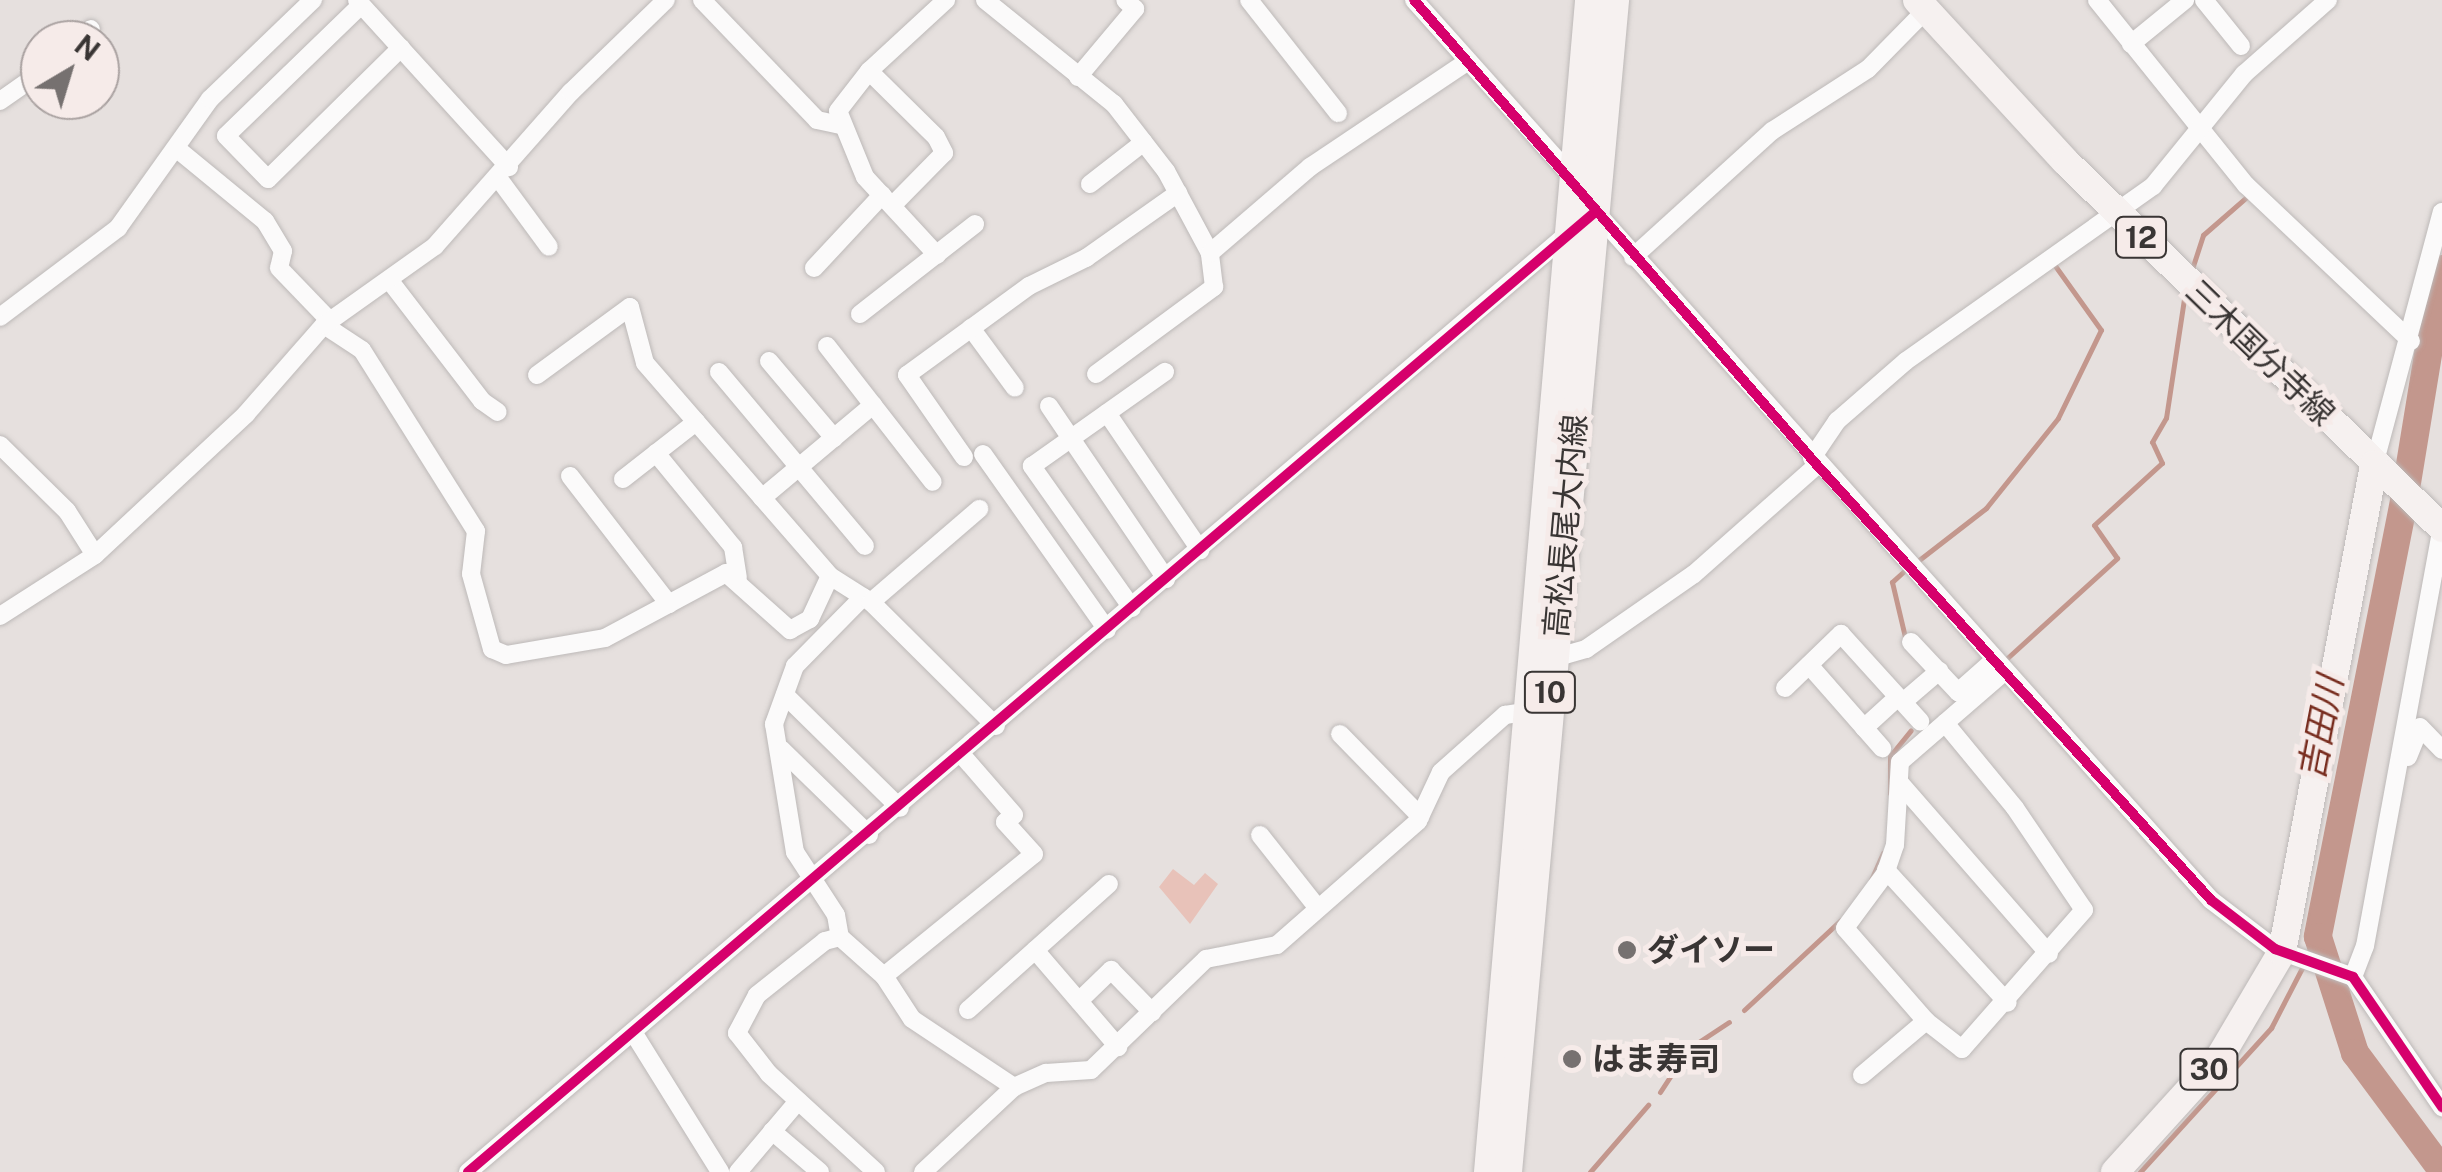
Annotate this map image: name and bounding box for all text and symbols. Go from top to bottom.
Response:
north arrow [20,20,120,120]
text: N [69,28,106,67]
road number: 12 [2114,212,2168,262]
street label: 三木国分寺線 [2178,273,2342,433]
street label: 高松長尾大内線 [1537,413,1595,639]
road number: 10 [1522,667,1578,717]
water label: 吉田川 [2290,672,2352,784]
place label: ダイソー [1647,931,1775,969]
marker: ダイソー [1616,939,1638,961]
place label: はま寿司 [1592,1040,1720,1078]
road number: 30 [2179,1044,2239,1094]
marker: はま寿司 [1561,1048,1583,1070]

